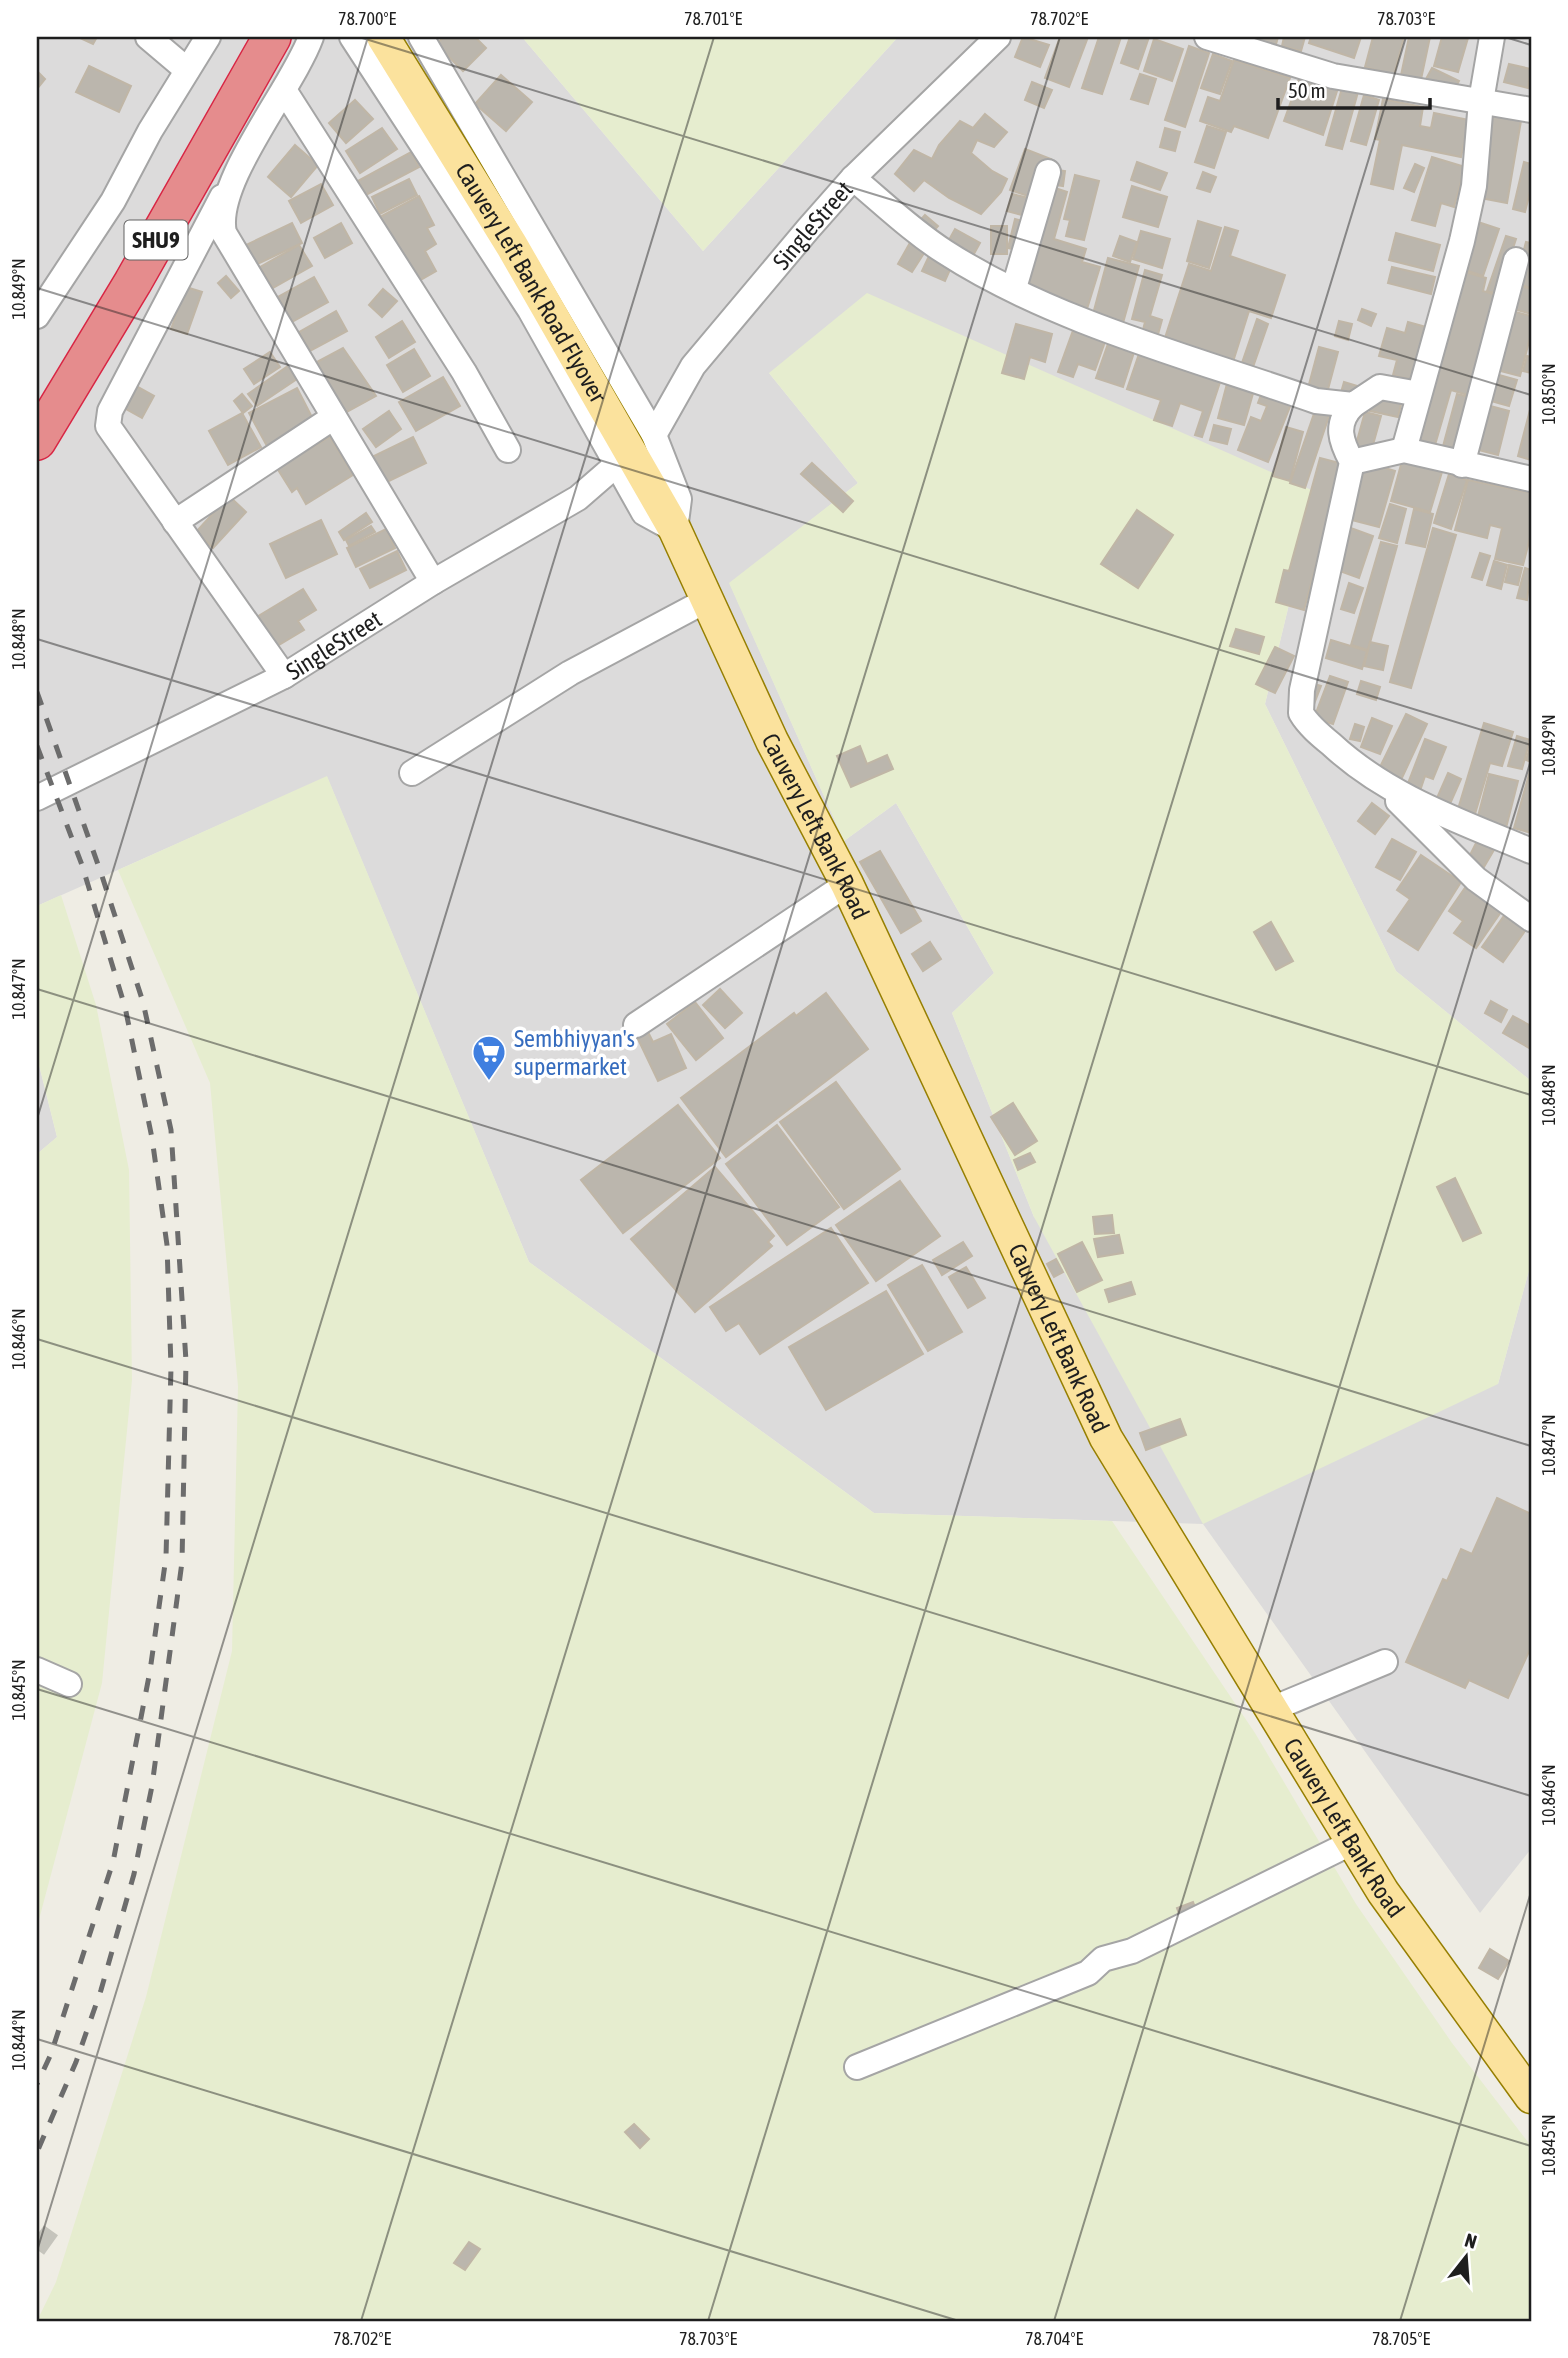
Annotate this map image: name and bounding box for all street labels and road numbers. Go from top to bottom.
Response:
street label: Cauvery Left Bank Road Flyover [451,158,613,408]
street label: SingleStreet [767,175,858,274]
road number: SHU9 [124,220,188,260]
street label: SingleStreet [281,605,386,685]
street label: Cauvery Left Bank Road [757,729,875,923]
street label: Cauvery Left Bank Road [1004,1239,1115,1437]
street label: Cauvery Left Bank Road [1279,1733,1410,1922]

